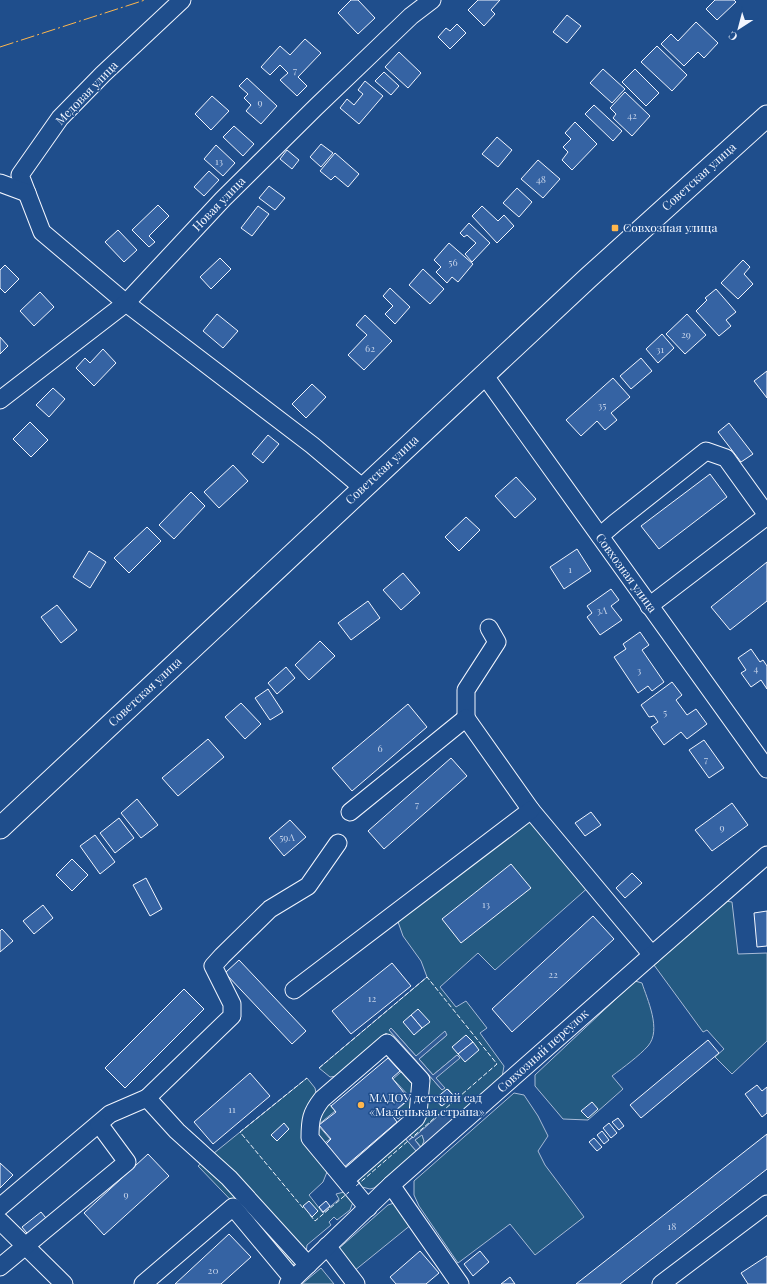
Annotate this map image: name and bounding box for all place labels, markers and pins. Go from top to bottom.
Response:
place label: Совхозная улица [623,219,717,235]
marker: Совхозная улица [610,223,620,233]
place label: МАДОУ детский сад «Маленькая страна» [369,1089,485,1119]
marker: МАДОУ детский сад «Маленькая страна» [356,1100,366,1110]

